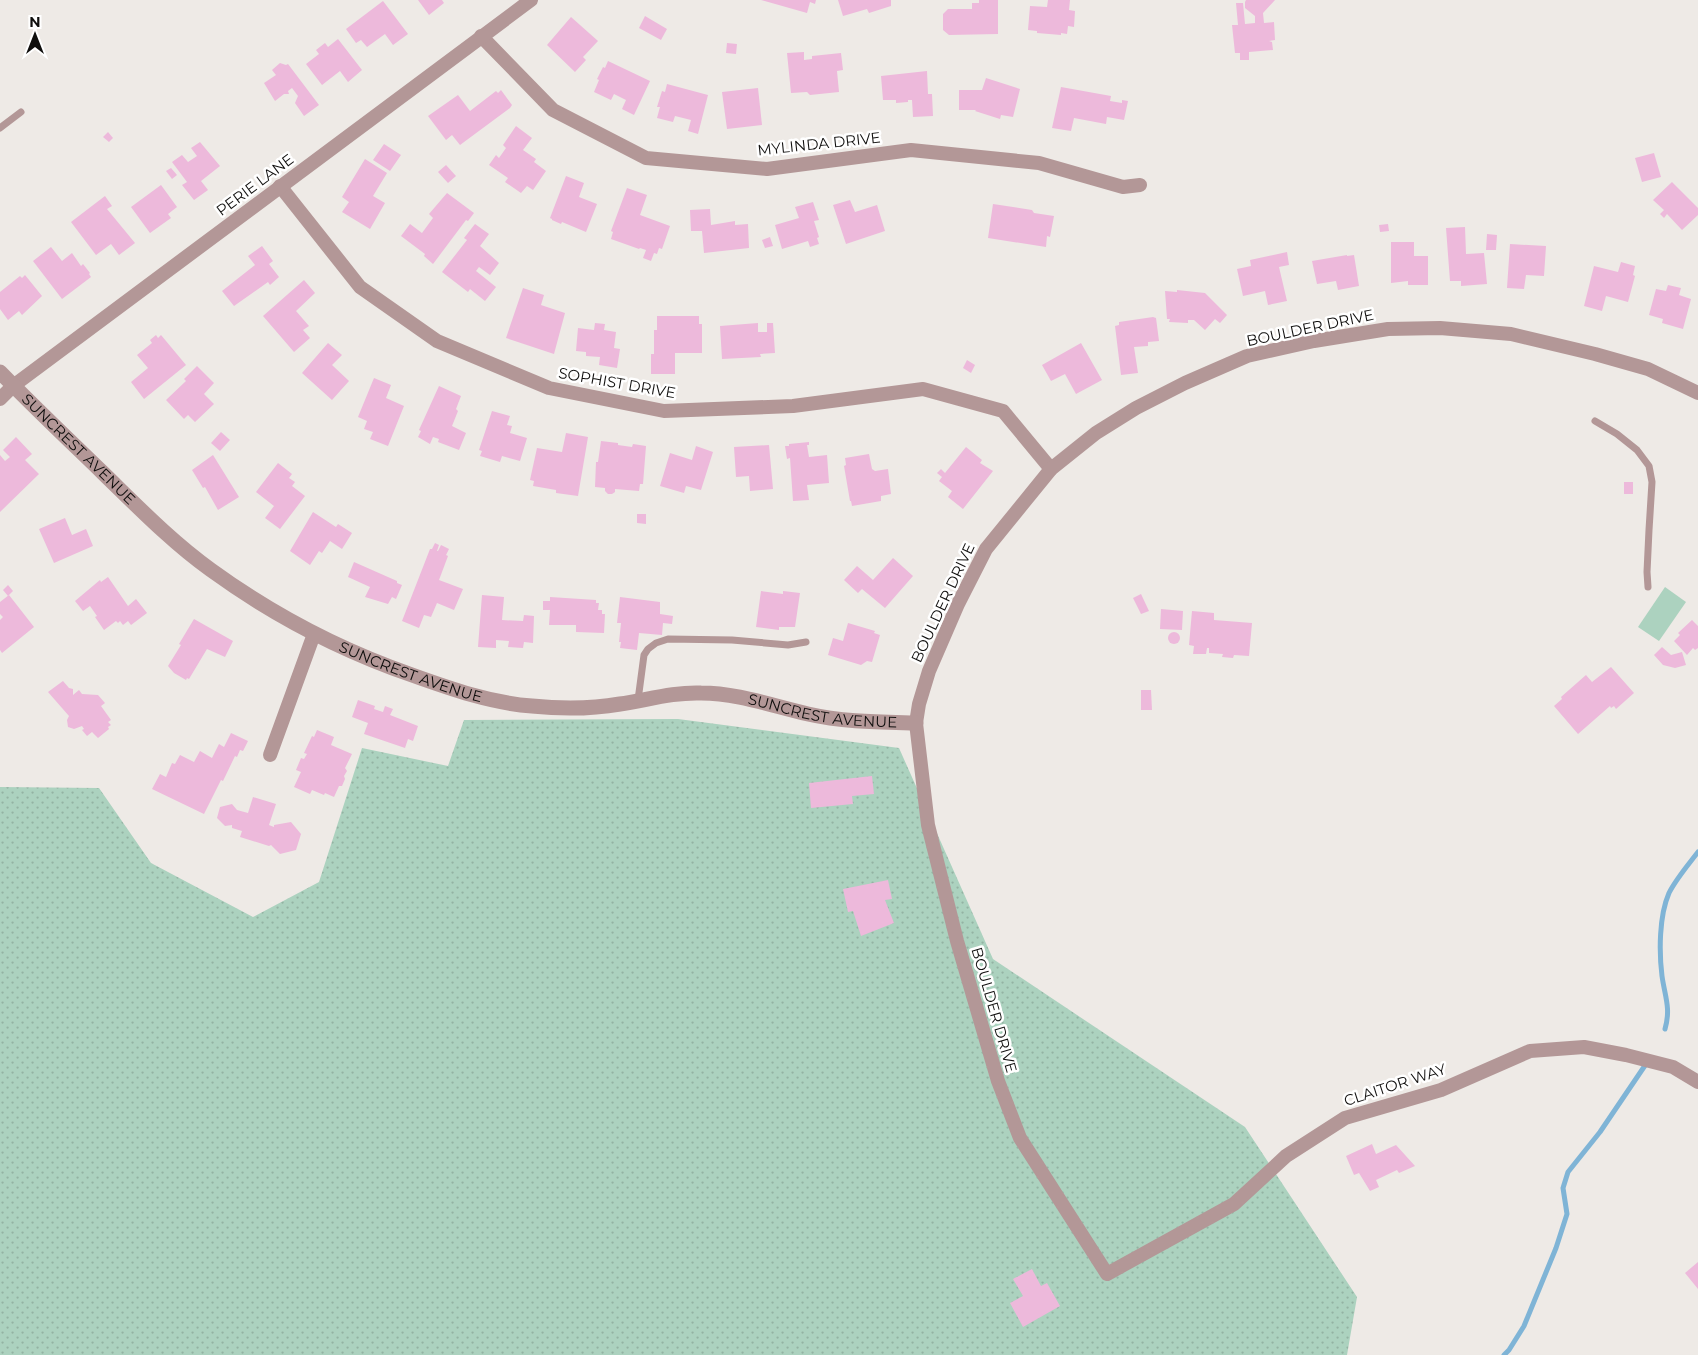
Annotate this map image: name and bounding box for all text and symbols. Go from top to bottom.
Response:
north arrow [10,10,60,60]
text: N [29,13,41,31]
street label: MYLINDA DRIVE [756,128,881,159]
street label: PERIE LANE [212,149,297,220]
street label: BOULDER DRIVE [1245,305,1375,350]
street label: SOPHIST DRIVE [557,363,677,402]
street label: SUNCREST AVENUE [18,389,140,508]
street label: BOULDER DRIVE [907,540,979,666]
street label: SUNCREST AVENUE [336,637,484,706]
street label: SUNCREST AVENUE [746,689,897,732]
street label: BOULDER DRIVE [967,945,1021,1075]
street label: CLAITOR WAY [1341,1059,1449,1110]

